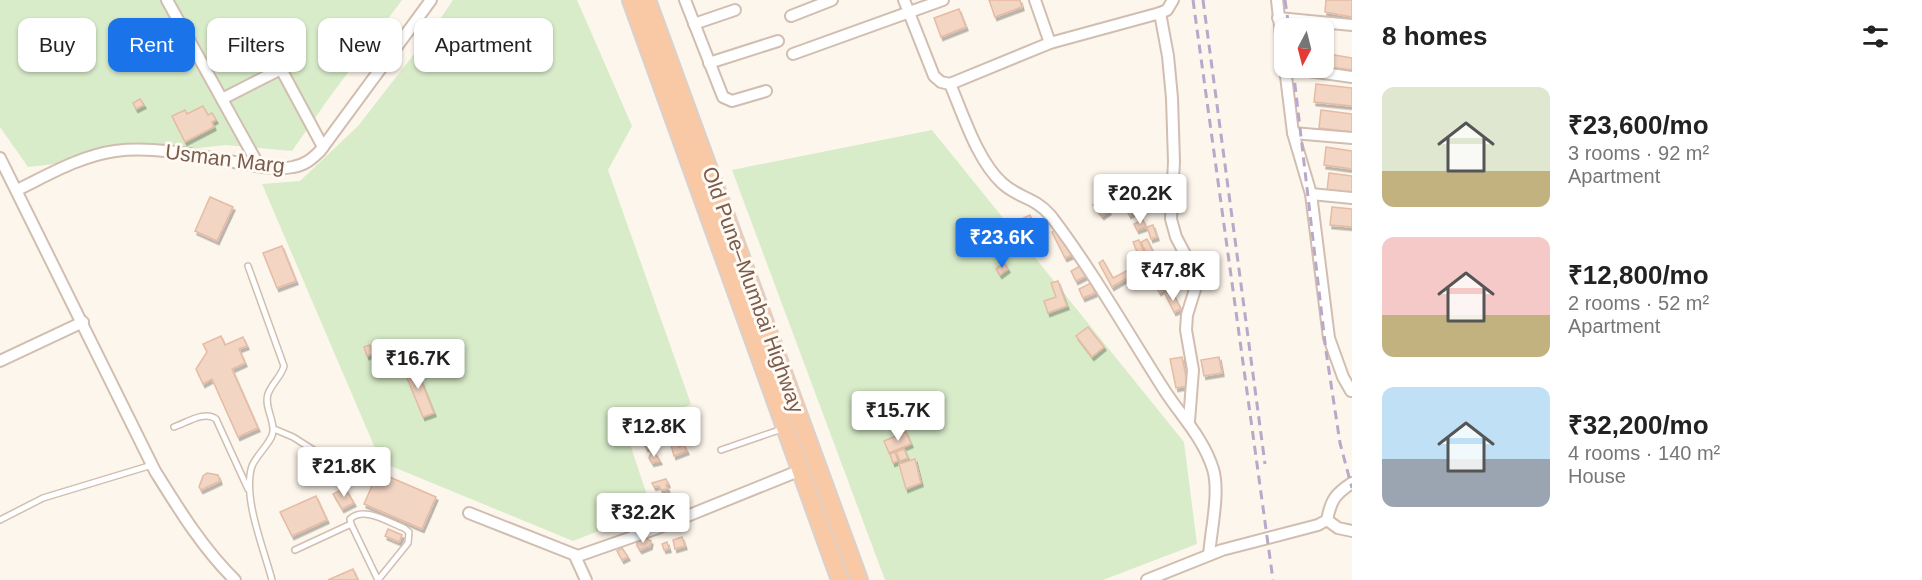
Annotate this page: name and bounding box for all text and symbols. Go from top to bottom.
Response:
chip: Buy [18,18,96,72]
chip: Rent [108,18,195,72]
chip: Filters [207,18,306,72]
chip: New [318,18,402,72]
chip: Apartment [414,18,553,72]
north arrow [1274,18,1334,78]
map controls [1274,18,1334,78]
icon: filters [1859,20,1892,53]
text: 8 homes [1382,21,1488,51]
text: ₹23,600/mo [1568,110,1709,140]
icon: home [1430,111,1502,183]
street label: Usman Marg [164,140,286,177]
text: 3 rooms · 92 m² [1568,142,1709,164]
street label: Old Pune–Mumbai Highway [698,164,809,417]
text: Apartment [1568,165,1660,187]
pin: ₹20.2K [1091,174,1189,225]
text: ₹20.2K [1108,182,1172,204]
pin: ₹23.6K [953,218,1051,269]
text: ₹23.6K [970,226,1034,248]
pin: ₹47.8K [1124,251,1222,302]
text: ₹47.8K [1141,259,1205,281]
text: ₹12,800/mo [1568,260,1709,290]
icon: home [1430,261,1502,333]
text: 2 rooms · 52 m² [1568,292,1709,314]
text: Apartment [1568,315,1660,337]
pin: ₹16.7K [369,339,467,390]
text: ₹16.7K [386,347,450,369]
pin: ₹15.7K [849,391,947,442]
text: ₹15.7K [866,399,930,421]
pin: ₹12.8K [605,407,703,458]
text: ₹32,200/mo [1568,410,1709,440]
icon: home [1430,411,1502,483]
text: ₹12.8K [622,415,686,437]
text: 4 rooms · 140 m² [1568,442,1720,464]
pin: ₹21.8K [295,447,393,498]
text: ₹21.8K [312,455,376,477]
text: House [1568,465,1626,487]
pin: ₹32.2K [594,493,692,544]
text: ₹32.2K [611,501,675,523]

